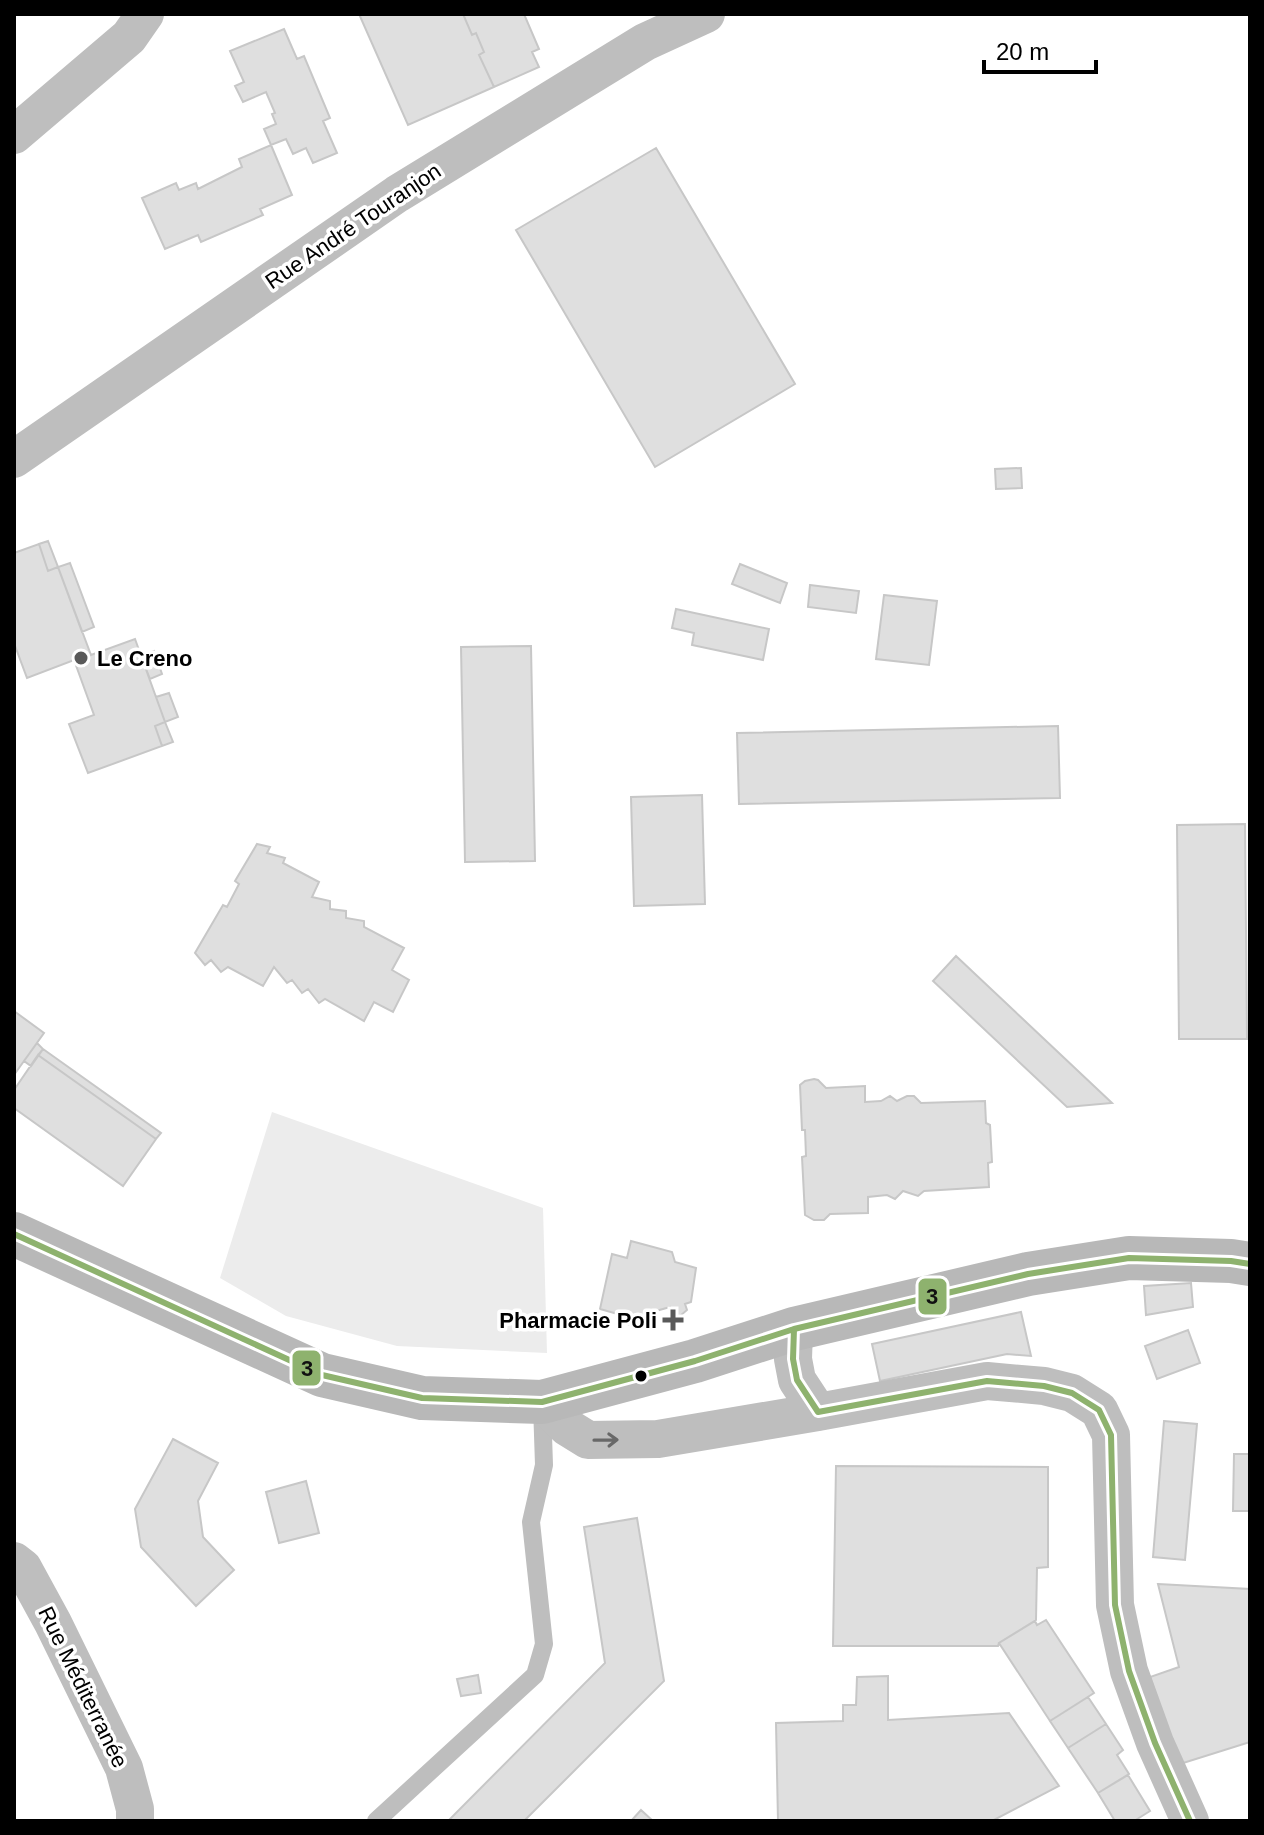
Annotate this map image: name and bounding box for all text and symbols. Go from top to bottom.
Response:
scale bar [984,24,1096,74]
text: 20 m [996,38,1049,65]
street label: Rue André Touranjon [260,158,446,294]
place label: Le Creno [97,646,192,671]
marker: Le Creno [72,649,90,667]
line badge: 3 [917,1277,948,1316]
text: 3 [926,1284,938,1309]
place label: Pharmacie Poli [499,1308,657,1333]
marker: Pharmacie Poli [664,1311,682,1329]
line badge: 3 [291,1349,322,1387]
text: 3 [301,1356,313,1381]
unlabelled marker [633,1368,649,1384]
one-way arrow [592,1432,619,1447]
street label: Rue Méditerranée [33,1602,133,1772]

